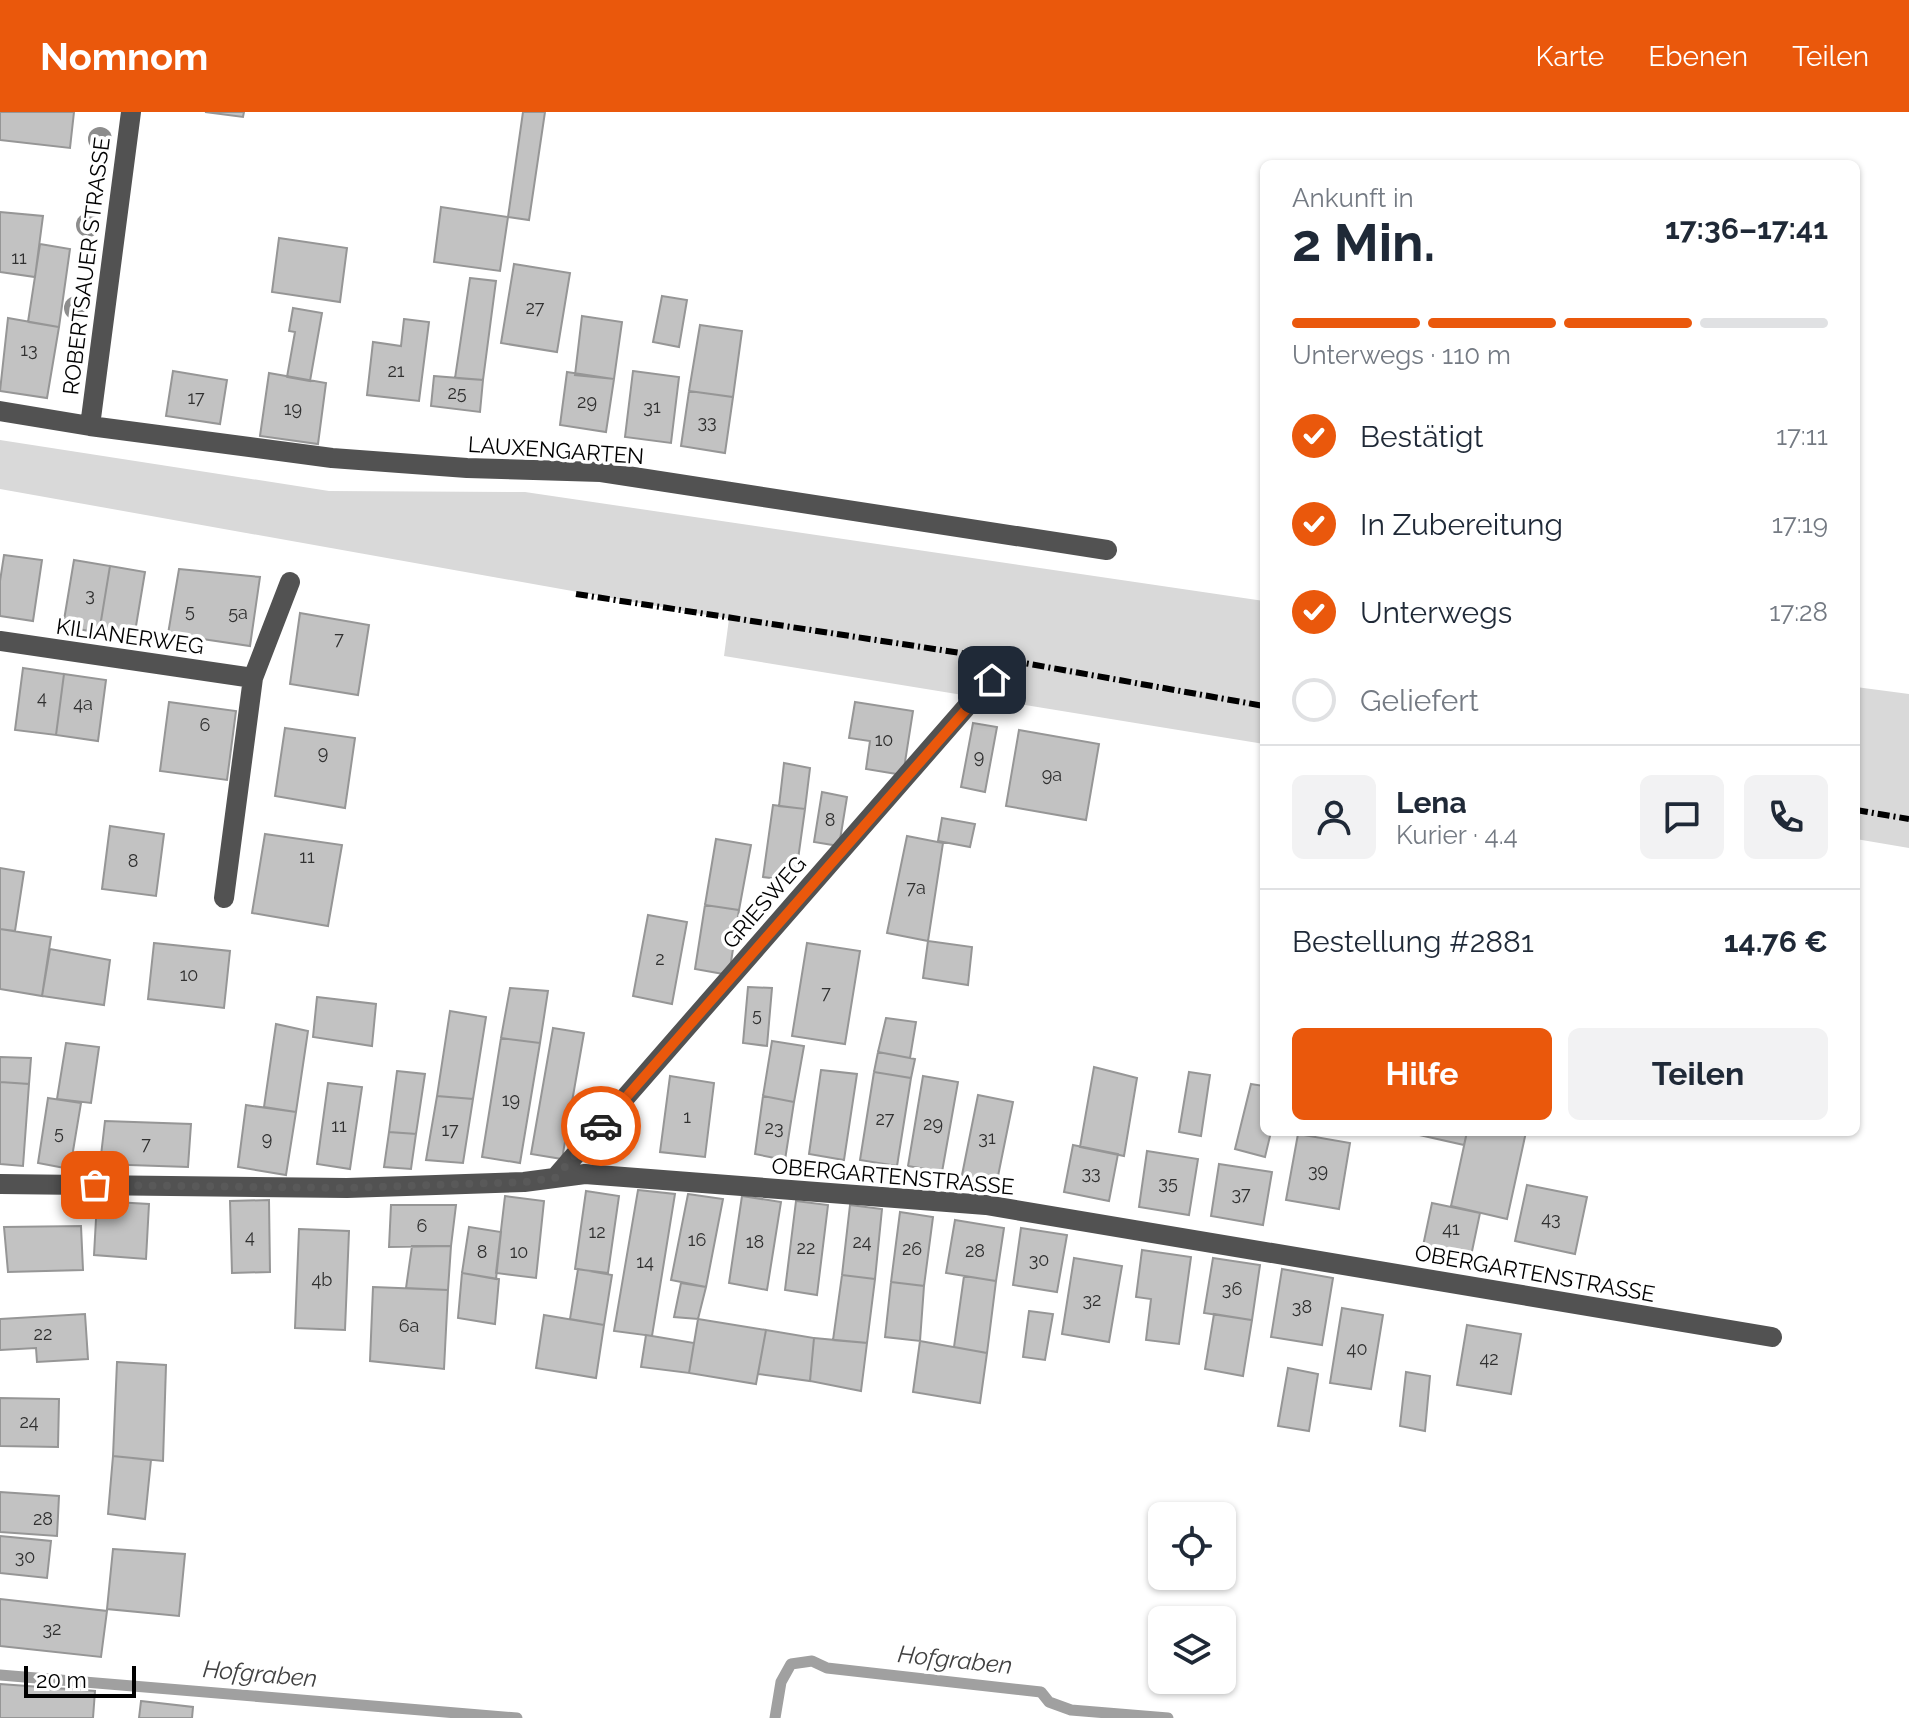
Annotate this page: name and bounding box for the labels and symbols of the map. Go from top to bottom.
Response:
street label: ROBERTSAUER STRASSE [57,136,115,396]
house number: 11 [11,247,27,268]
house number: 27 [525,297,545,318]
house number: 13 [20,339,38,360]
house number: 21 [387,360,405,381]
house number: 25 [447,382,467,403]
house number: 17 [187,387,205,408]
house number: 29 [577,391,597,412]
house number: 31 [643,396,661,417]
house number: 19 [284,398,302,419]
house number: 33 [697,411,717,432]
street label: LAUXENGARTEN [467,431,645,469]
house number: 3 [85,584,95,605]
house number: 5 [185,600,195,621]
house number: 5a [228,602,248,623]
street label: KILIANERWEG [54,613,206,659]
house number: 7 [334,628,344,649]
pin [958,646,1026,714]
house number: 4 [37,687,47,708]
house number: 4a [73,693,93,714]
house number: 6 [200,714,211,735]
house number: 10 [875,729,893,750]
house number: 9 [318,742,328,763]
house number: 9 [974,746,984,767]
house number: 9a [1042,764,1062,785]
house number: 8 [825,809,835,830]
house number: 11 [299,846,315,867]
house number: 8 [128,850,138,871]
street label: GRIESWEG [717,851,811,953]
house number: 7a [906,877,926,898]
house number: 2 [655,948,665,969]
house number: 10 [180,964,198,985]
house number: 7 [821,982,831,1003]
house number: 5 [752,1004,762,1025]
courier [561,1086,641,1166]
house number: 19 [502,1089,520,1110]
house number: 1 [683,1106,691,1127]
house number: 27 [875,1108,895,1129]
house number: 29 [923,1113,943,1134]
house number: 11 [331,1115,347,1136]
house number: 23 [765,1117,784,1138]
house number: 17 [441,1119,459,1140]
house number: 5 [54,1122,64,1143]
house number: 31 [978,1127,996,1148]
house number: 9 [262,1128,272,1149]
house number: 7 [141,1133,151,1154]
pin [61,1151,129,1219]
street label: OBERGARTENSTRASSE [771,1152,1015,1200]
house number: 39 [1308,1160,1328,1181]
house number: 33 [1081,1162,1101,1183]
house number: 35 [1158,1172,1178,1193]
house number: 37 [1231,1183,1251,1204]
house number: 43 [1541,1208,1561,1229]
house number: 6 [417,1215,428,1236]
house number: 41 [1442,1218,1460,1239]
house number: 12 [588,1221,606,1242]
house number: 4 [245,1226,255,1247]
house number: 16 [688,1229,706,1250]
house number: 18 [746,1231,764,1252]
house number: 24 [852,1231,872,1252]
house number: 22 [797,1237,815,1258]
house number: 26 [902,1238,922,1259]
street label: OBERGARTENSTRASSE [1413,1239,1657,1307]
house number: 28 [965,1240,985,1261]
house number: 8 [477,1241,487,1262]
house number: 10 [510,1241,528,1262]
house number: 30 [1029,1249,1049,1270]
house number: 14 [636,1251,654,1272]
house number: 4b [312,1269,332,1290]
house number: 36 [1222,1278,1242,1299]
house number: 32 [1083,1289,1102,1310]
house number: 38 [1292,1296,1312,1317]
house number: 6a [399,1315,419,1336]
house number: 22 [34,1323,52,1344]
house number: 40 [1347,1338,1367,1359]
house number: 42 [1479,1348,1499,1369]
house number: 24 [19,1411,39,1432]
house number: 28 [33,1508,53,1529]
house number: 30 [15,1546,35,1567]
house number: 32 [43,1618,62,1639]
water label: Hofgraben [896,1639,1014,1680]
water label: Hofgraben [202,1654,318,1693]
scale bar [24,1662,136,1698]

